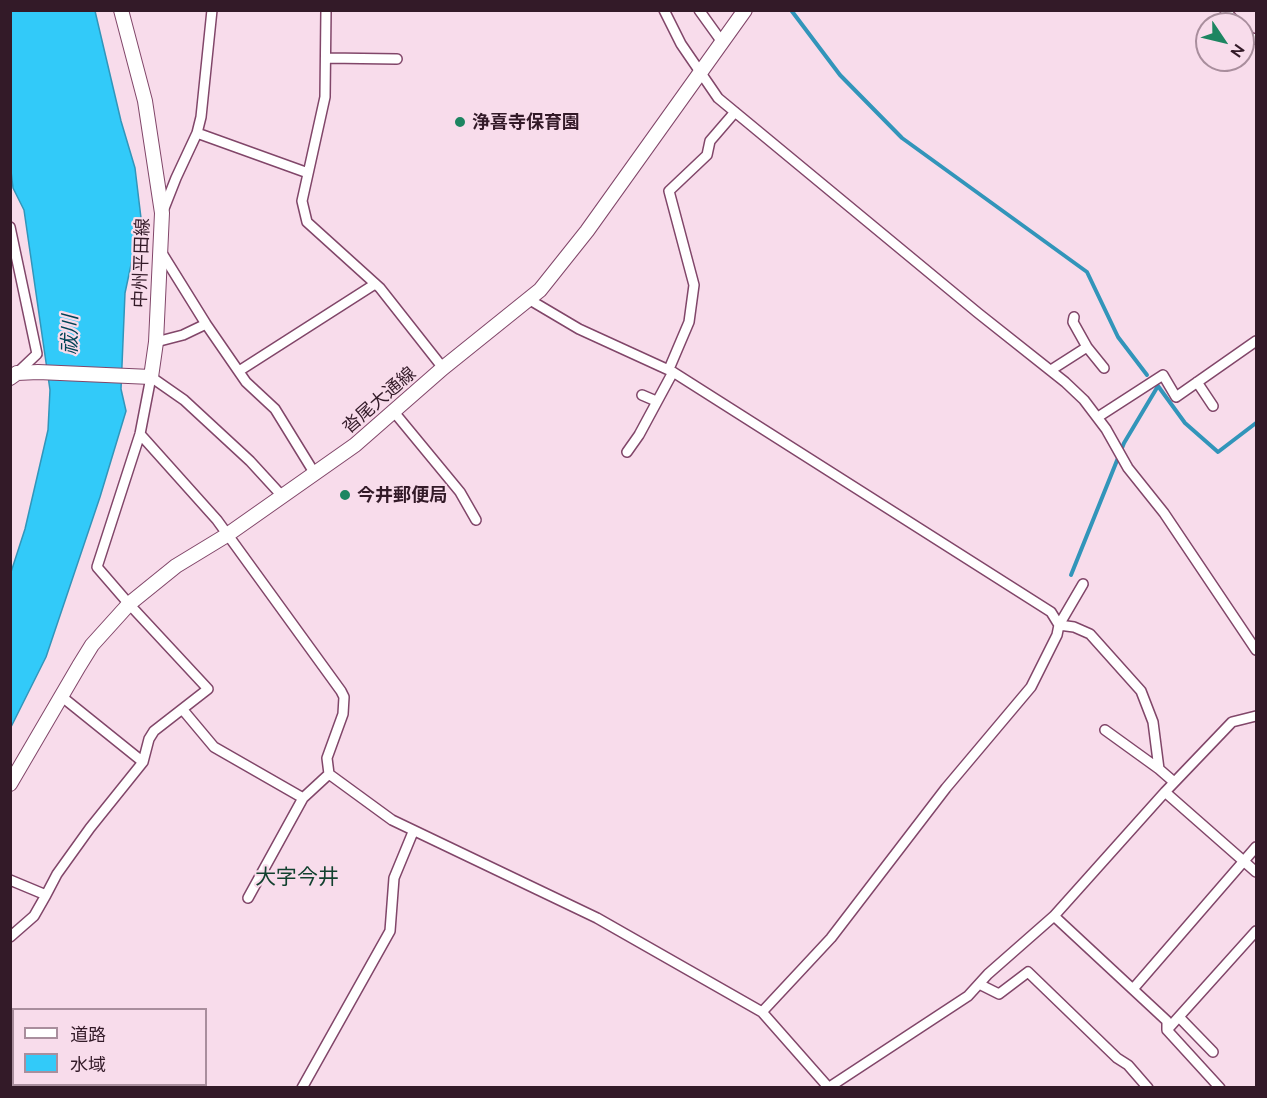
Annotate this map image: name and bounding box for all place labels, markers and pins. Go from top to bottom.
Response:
place label: 浄喜寺保育園 [472,111,580,133]
marker: 浄喜寺保育園 [453,115,467,129]
place label: 今井郵便局 [357,484,447,506]
marker: 今井郵便局 [338,488,352,502]

